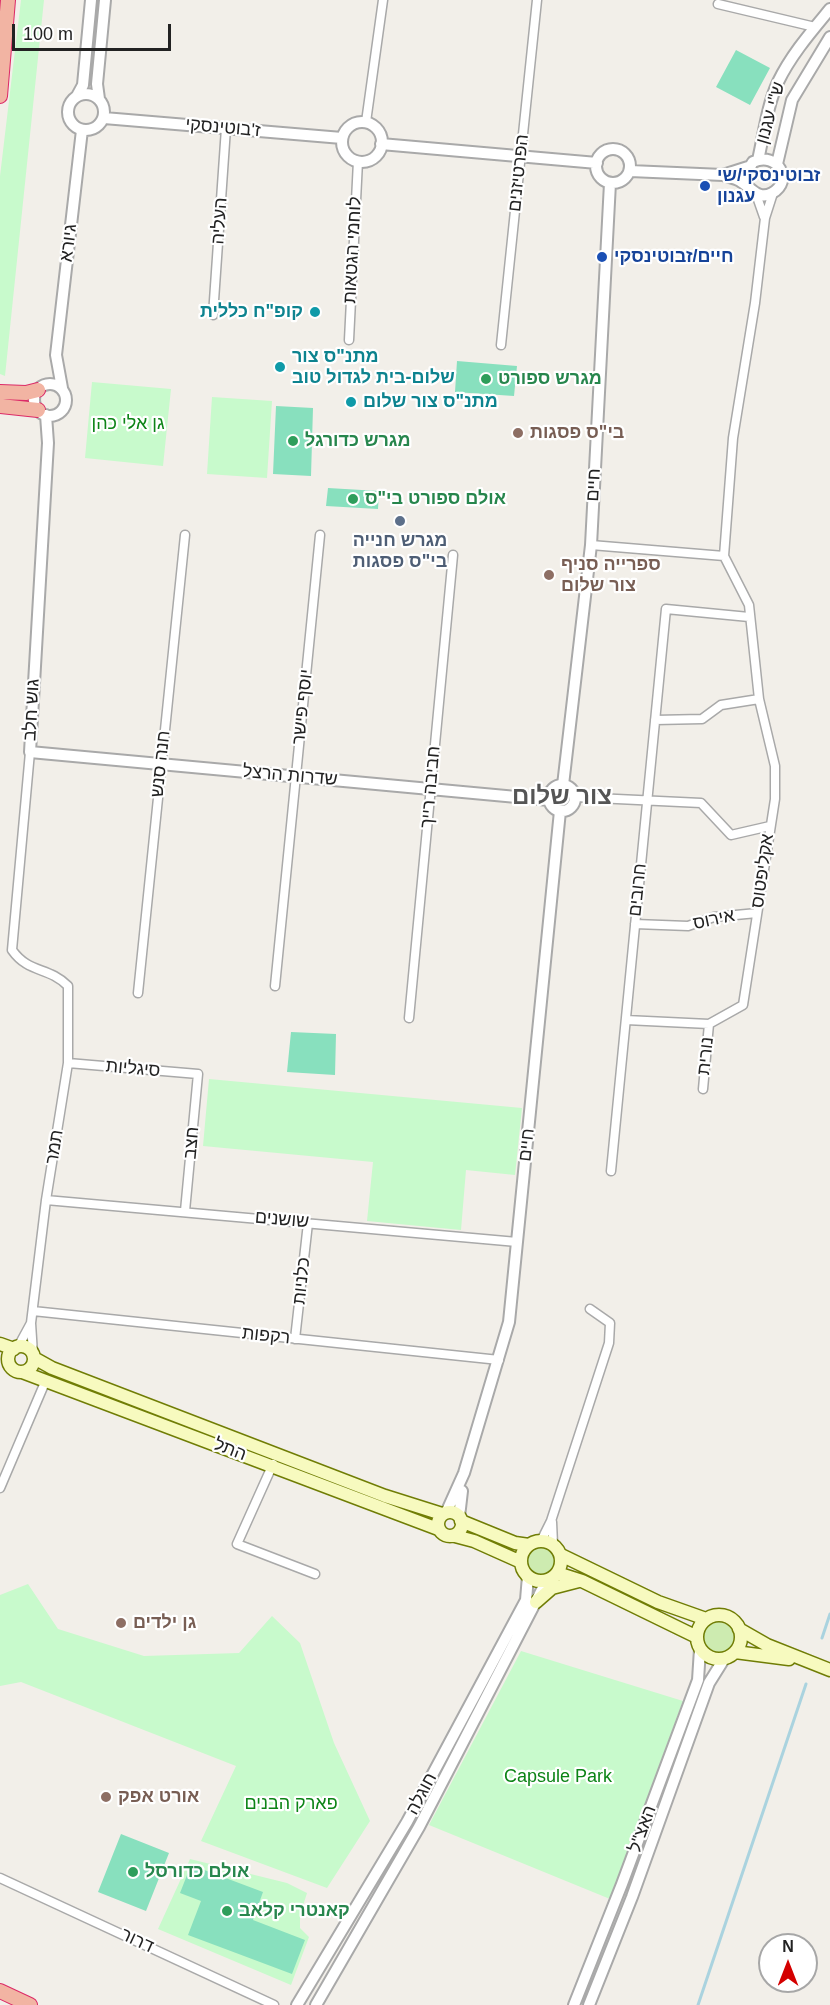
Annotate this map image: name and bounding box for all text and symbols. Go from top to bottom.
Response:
scale bar [15,12,174,50]
text: 100 m [23,24,73,44]
street label: ש"י עגנון [752,79,790,147]
street label: ז'בוטינסקי [185,114,261,142]
street label: הפרטיזנים [504,133,534,213]
place label: זבוטינסקי/שי עגנון [717,165,820,207]
marker: זבוטינסקי/שי עגנון [698,179,712,193]
street label: לוחמי הגטאות [339,196,367,304]
street label: העליה [208,197,232,245]
street label: גיורא [56,223,82,263]
place label: חיים/זבוטינסקי [614,246,734,268]
marker: חיים/זבוטינסקי [595,250,609,264]
place label: קופ"ח כללית [200,301,303,323]
marker: קופ"ח כללית [308,305,322,319]
place label: מתנ"ס צור שלום-בית לגדול טוב [292,346,455,388]
marker: מתנ"ס צור שלום-בית לגדול טוב [273,360,287,374]
place label: מגרש ספורט [498,368,602,390]
marker: מגרש ספורט [479,372,493,386]
place label: מתנ"ס צור שלום [363,391,498,413]
marker: מתנ"ס צור שלום [344,395,358,409]
park label: גן אלי כהן [92,413,164,435]
place label: בי"ס פסגות [530,422,624,444]
marker: בי"ס פסגות [511,426,525,440]
place label: מגרש כדורגל [305,430,410,452]
marker: מגרש כדורגל [286,434,300,448]
street label: חיים [582,468,606,502]
place label: אולם ספורט בי"ס [365,488,506,510]
marker: אולם ספורט בי"ס [346,492,360,506]
marker: מגרש חנייה בי"ס פסגות [393,514,407,528]
place label: מגרש חנייה בי"ס פסגות [353,530,447,572]
place label: ספרייה סניף צור שלום [561,554,661,596]
marker: ספרייה סניף צור שלום [542,568,556,582]
street label: יוסף פישר [288,668,318,746]
street label: גוש חלב [20,678,44,742]
street label: חנה סנש [147,730,175,798]
street label: חביבה רייך [417,745,445,829]
street label: שדרות הרצל [242,761,338,791]
district label: צור שלום [512,783,612,811]
street label: אקליפטוס [747,833,779,909]
street label: חרובים [624,862,652,918]
street label: אירוס [691,905,737,935]
street label: נורית [693,1036,719,1076]
street label: סיגליות [105,1056,161,1082]
street label: חצב [180,1126,204,1160]
street label: חיים [515,1127,539,1163]
street label: תמר [42,1128,68,1166]
street label: שושנים [254,1207,310,1233]
street label: כלניות [289,1256,315,1306]
street label: רקפות [241,1323,291,1349]
street label: התל [211,1434,249,1466]
place label: גן ילדים [133,1612,196,1634]
marker: גן ילדים [114,1616,128,1630]
park label: Capsule Park [504,1766,612,1788]
street label: חוגלה [402,1769,442,1819]
place label: אורט אפק [118,1786,199,1808]
marker: אורט אפק [99,1790,113,1804]
park label: פארק הבנים [244,1793,338,1815]
street label: האצ"ל [625,1803,661,1855]
place label: אולם כדורסל [145,1861,249,1883]
marker: אולם כדורסל [126,1865,140,1879]
place label: קאנטרי קלאב [239,1900,350,1922]
marker: קאנטרי קלאב [220,1904,234,1918]
street label: דרור [117,1924,157,1958]
north arrow [758,1933,818,1993]
text: N [782,1938,794,1955]

